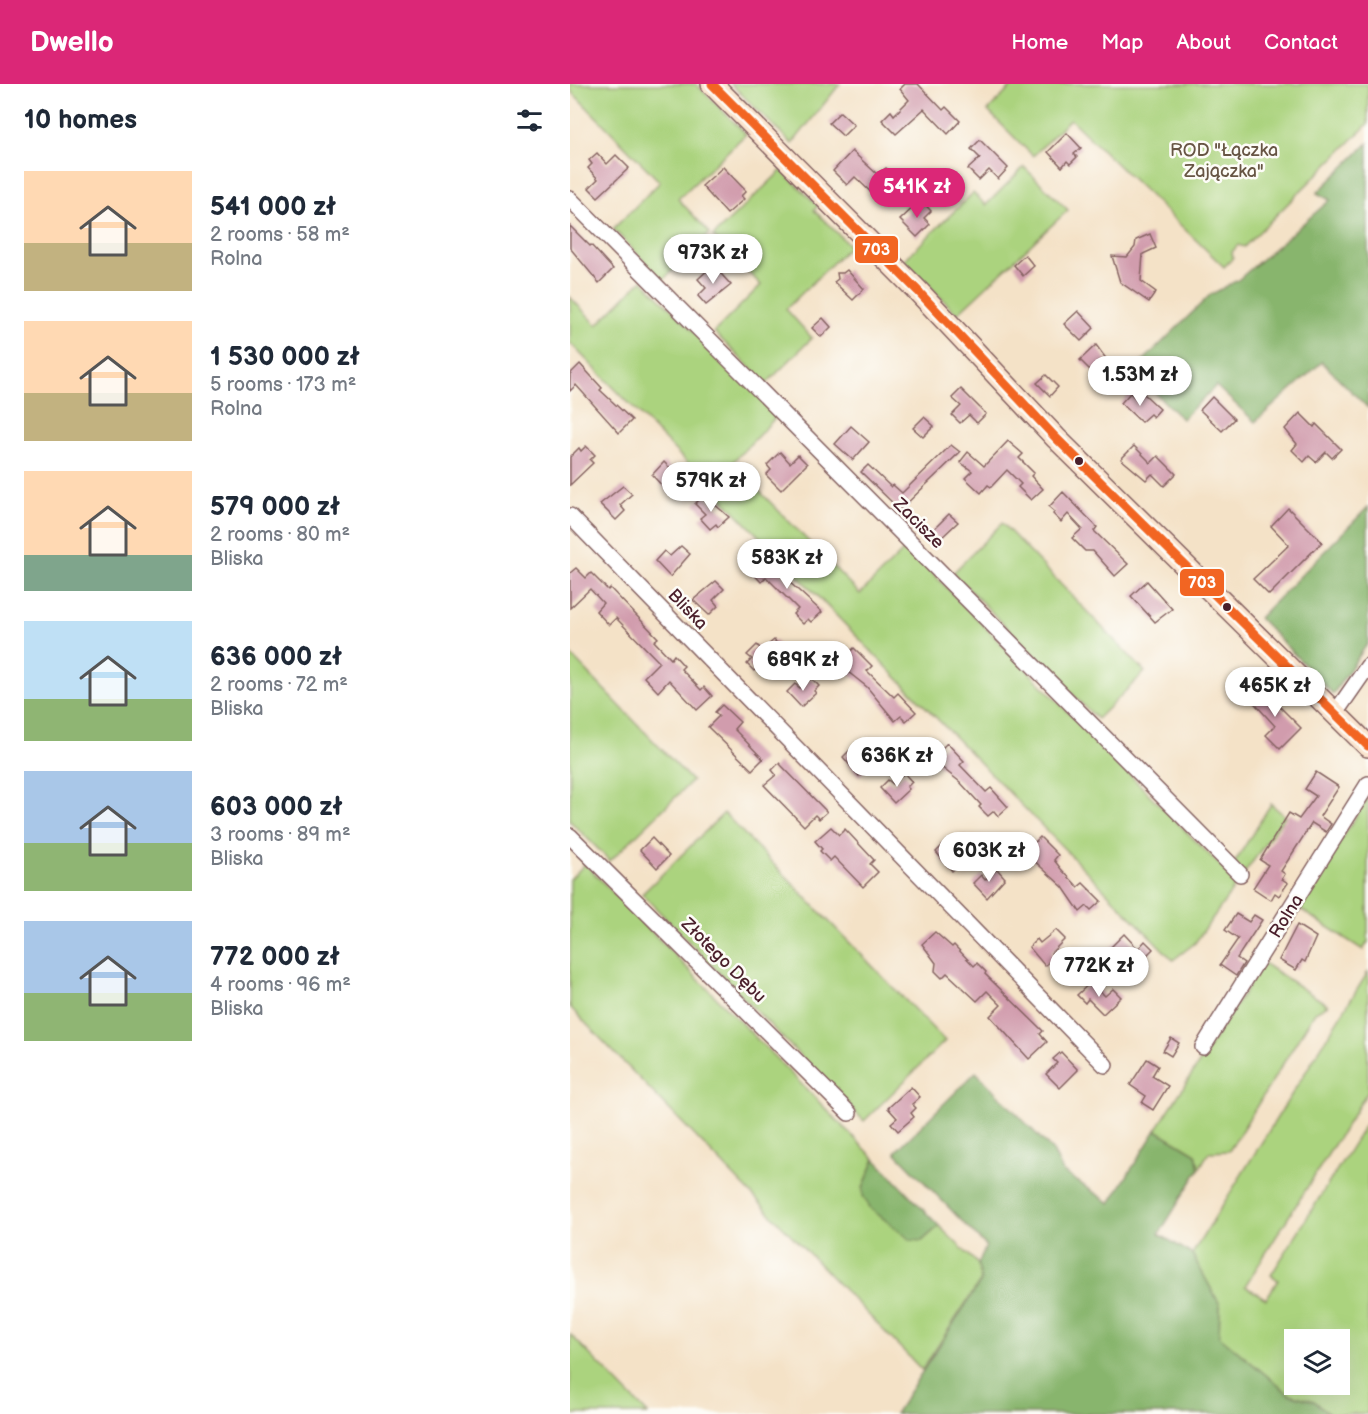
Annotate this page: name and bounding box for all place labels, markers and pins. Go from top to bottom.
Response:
pin: 541K zł [862,168,972,219]
pin: 973K zł [658,234,768,285]
pin: 1.53M zł [1078,356,1202,407]
unlabelled marker [1073,455,1085,467]
pin: 579K zł [656,462,766,513]
pin: 583K zł [732,539,842,590]
unlabelled marker [1221,601,1233,613]
pin: 689K zł [748,641,858,692]
pin: 465K zł [1220,667,1330,718]
pin: 636K zł [842,737,952,788]
pin: 603K zł [934,832,1044,883]
pin: 772K zł [1044,947,1154,998]

